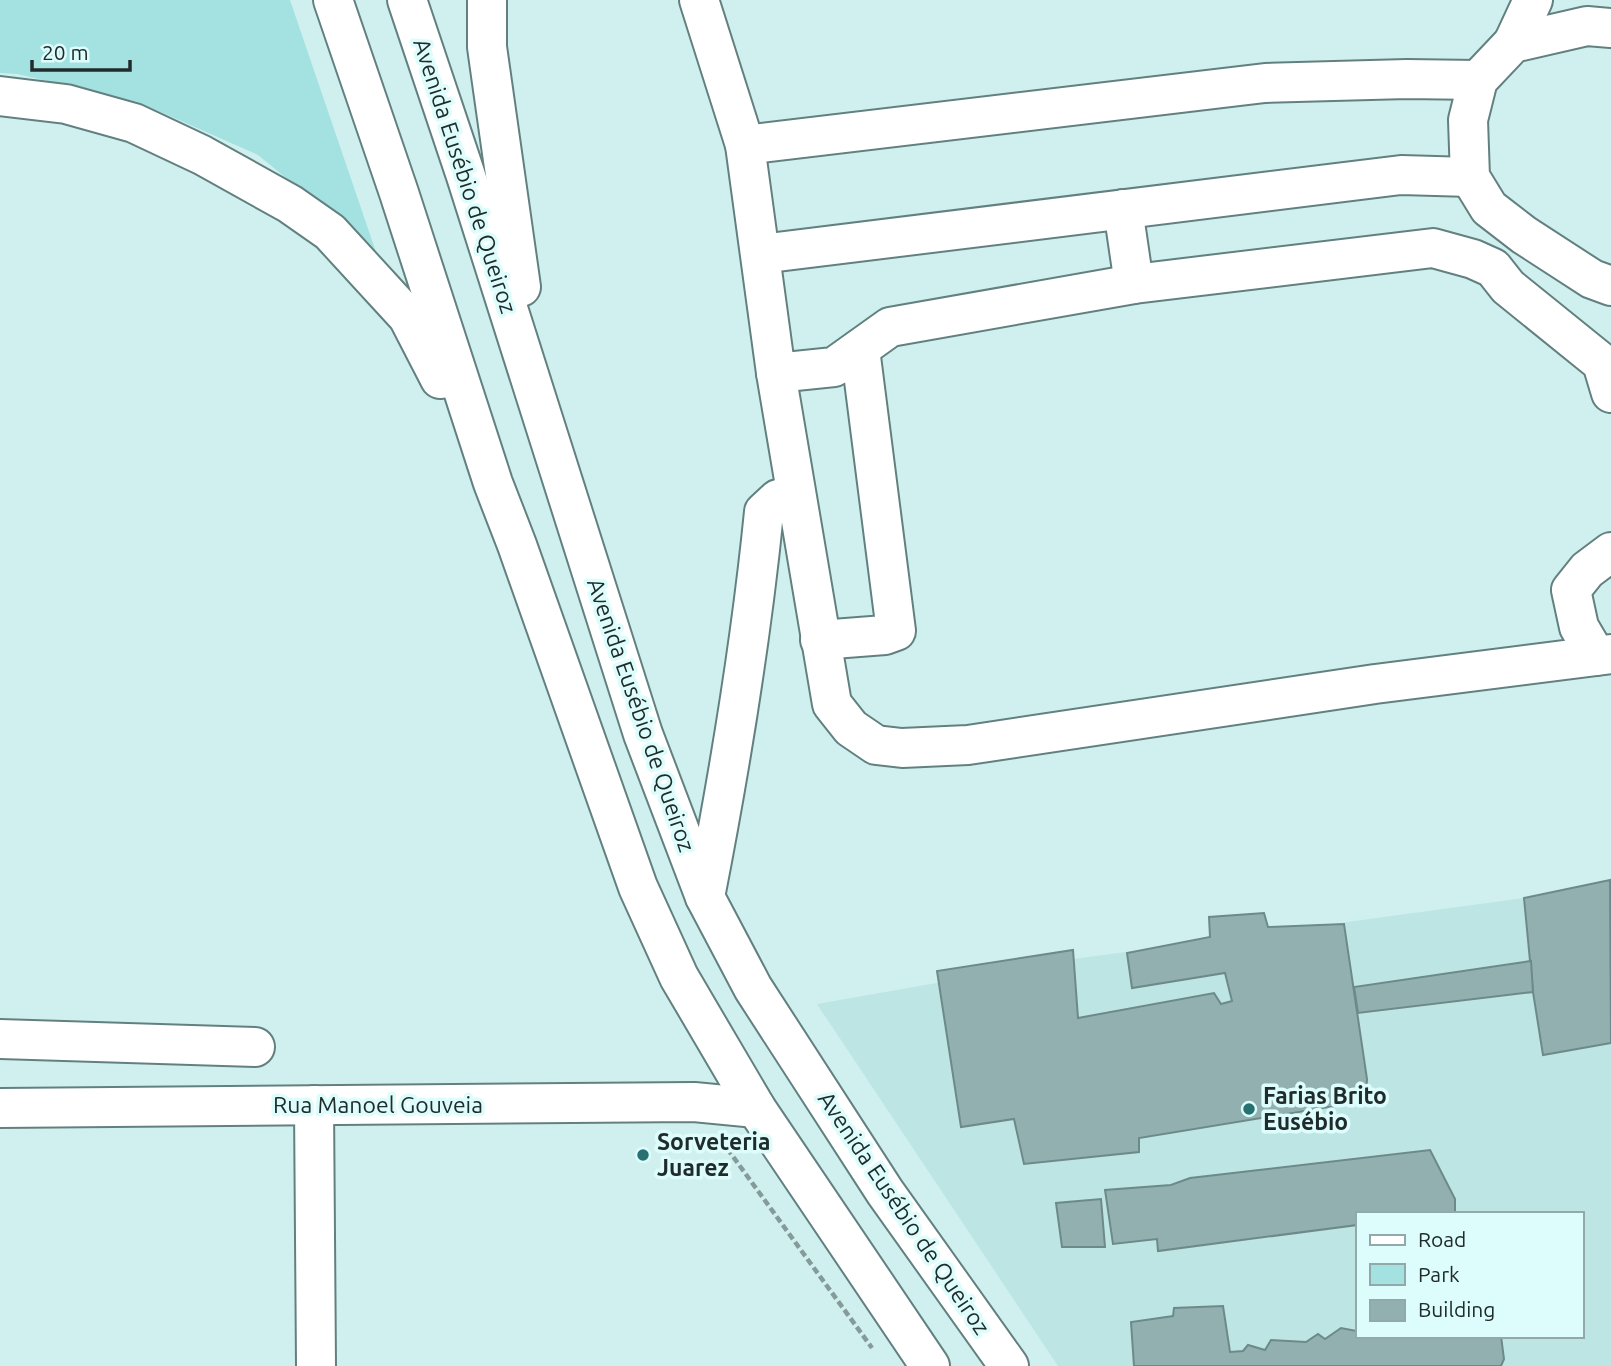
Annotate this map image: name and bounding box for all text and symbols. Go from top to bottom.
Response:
scale bar [32,28,130,72]
street label: Avenida Eusébio de Queiroz [409,35,522,316]
text: 20 m [42,40,89,64]
street label: Avenida Eusébio de Queiroz [583,575,700,855]
place label: Farias Brito Eusébio [1263,1083,1387,1134]
street label: Avenida Eusébio de Queiroz [814,1087,995,1339]
street label: Rua Manoel Gouveia [273,1092,483,1117]
marker: Farias Brito Eusébio [1241,1101,1257,1117]
place label: Sorveteria Juarez [657,1129,770,1180]
marker: Sorveteria Juarez [635,1147,651,1163]
legend [1356,1212,1583,1338]
text: Road [1418,1227,1466,1251]
text: Park [1418,1262,1460,1286]
text: Building [1418,1297,1495,1321]

